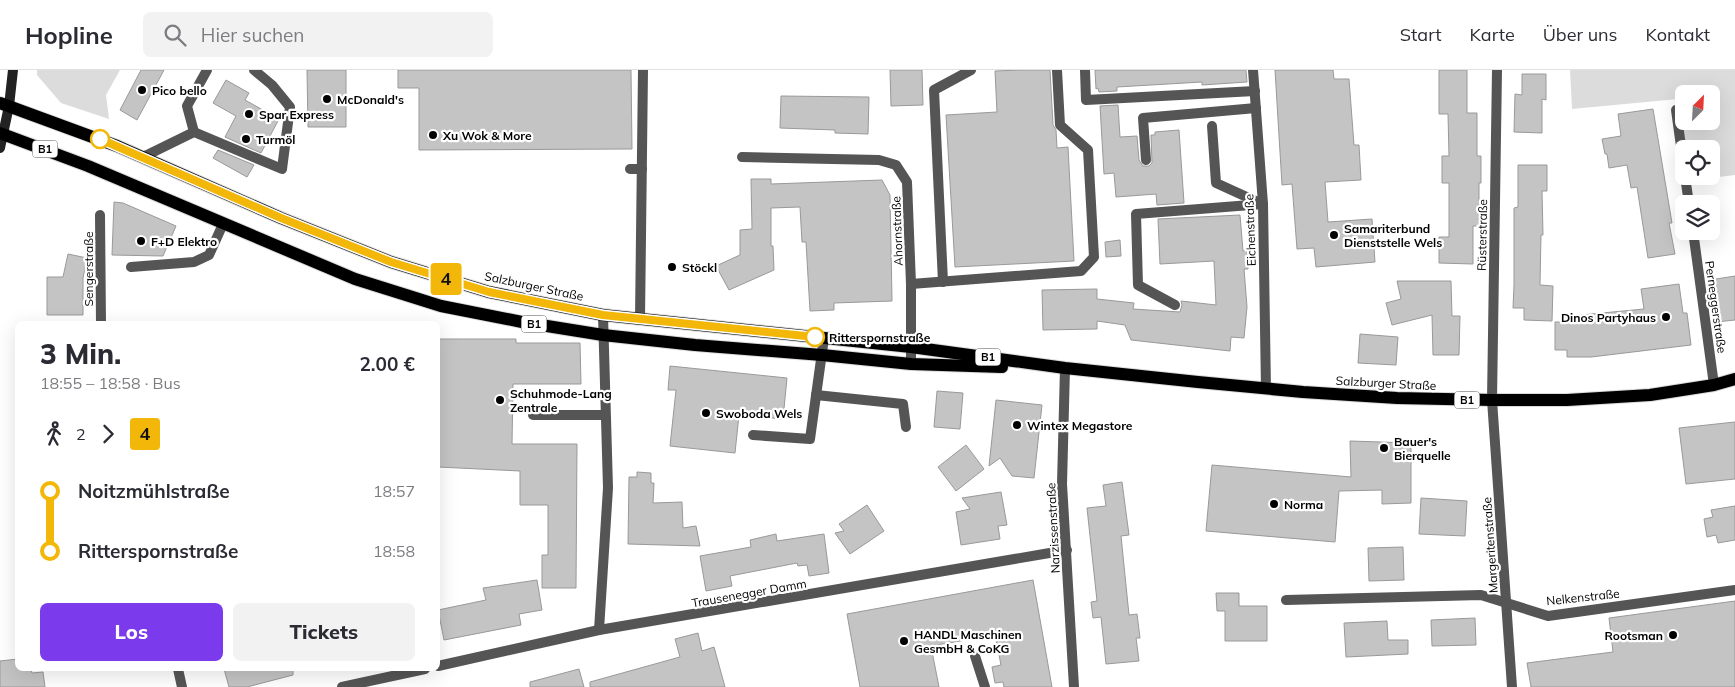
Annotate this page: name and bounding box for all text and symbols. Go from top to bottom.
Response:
search box [143,12,493,57]
text: Hopline [25,20,113,50]
icon: search [161,21,189,49]
text: Hier suchen [201,23,305,47]
text: Start [1400,23,1441,46]
text: Karte [1469,23,1515,46]
text: Über uns [1543,23,1618,46]
text: Kontakt [1646,23,1710,46]
place label: Pico bello [152,83,207,98]
marker: Pico bello [136,84,148,96]
north arrow [1675,85,1720,130]
map controls [1675,85,1720,240]
place label: McDonald's [337,92,404,107]
marker: McDonald's [321,93,333,105]
place label: Spar Express [259,107,334,122]
marker: Spar Express [243,108,255,120]
place label: Xu Wok & More [442,128,532,143]
unlabelled marker [90,129,110,149]
marker: Xu Wok & More [427,129,439,141]
place label: Turmöl [256,132,295,147]
marker: Turmöl [240,133,252,145]
road number: B1 [32,140,58,158]
button: locate [1675,140,1720,185]
street label: Eichenstraße [1241,194,1259,266]
button: layers [1675,195,1720,240]
street label: Ahornstraße [888,196,906,266]
street label: Rüsterstraße [1474,199,1490,271]
place label: Samariterbund Dienststelle Wels [1344,221,1442,250]
marker: Samariterbund Dienststelle Wels [1328,229,1340,241]
street label: Sengerstraße [81,232,96,306]
place label: F+D Elektro [151,234,217,249]
marker: F+D Elektro [135,235,147,247]
place label: Stöckl [682,260,717,275]
street label: Perneggerstraße [1702,260,1730,354]
marker: Stöckl [666,261,678,273]
line badge: 4 [430,263,462,295]
text: 4 [441,267,451,290]
street label: Salzburger Straße [483,268,585,304]
place label: Dinos Partyhaus [1561,310,1656,325]
marker: Dinos Partyhaus [1660,311,1672,323]
road number: B1 [522,315,546,332]
marker: Ritterspornstraße [805,327,825,347]
place label: Ritterspornstraße [829,330,931,345]
text: 3 Min. [40,336,121,371]
road number: B1 [976,348,1000,366]
text: 2.00 € [359,352,415,376]
text: 18:55 – 18:58 · Bus [40,373,181,393]
street label: Salzburger Straße [1335,373,1437,393]
place label: Schuhmode-Lang Zentrale [510,386,612,415]
road number: B1 [1454,392,1480,408]
marker: Schuhmode-Lang Zentrale [494,394,506,406]
place label: Swoboda Wels [716,406,802,421]
marker: Swoboda Wels [700,407,712,419]
place label: Wintex Megastore [1027,418,1133,433]
marker: Wintex Megastore [1011,419,1023,431]
icon: walk [40,420,68,448]
icon: forward [94,420,122,448]
text: 4 [140,422,150,445]
text: 2 [76,424,86,444]
place label: Bauer's Bierquelle [1394,434,1451,463]
marker: Bauer's Bierquelle [1378,442,1390,454]
text: Noitzmühlstraße [78,479,230,503]
text: 18:57 [373,481,415,501]
street label: Narzissenstraße [1043,482,1063,574]
place label: Norma [1284,497,1323,512]
street label: Margeritenstraße [1479,497,1501,593]
marker: Norma [1268,498,1280,510]
text: Ritterspornstraße [78,539,238,563]
text: 18:58 [373,541,415,561]
street label: Trausenegger Damm [690,575,808,611]
street label: Nelkenstraße [1546,586,1620,608]
button: Los [40,603,223,661]
button: Tickets [233,603,415,661]
place label: HANDL Maschinen GesmbH & CoKG [914,627,1022,656]
place label: Rootsman [1605,628,1663,643]
marker: Rootsman [1667,629,1679,641]
marker: HANDL Maschinen GesmbH & CoKG [898,635,910,647]

